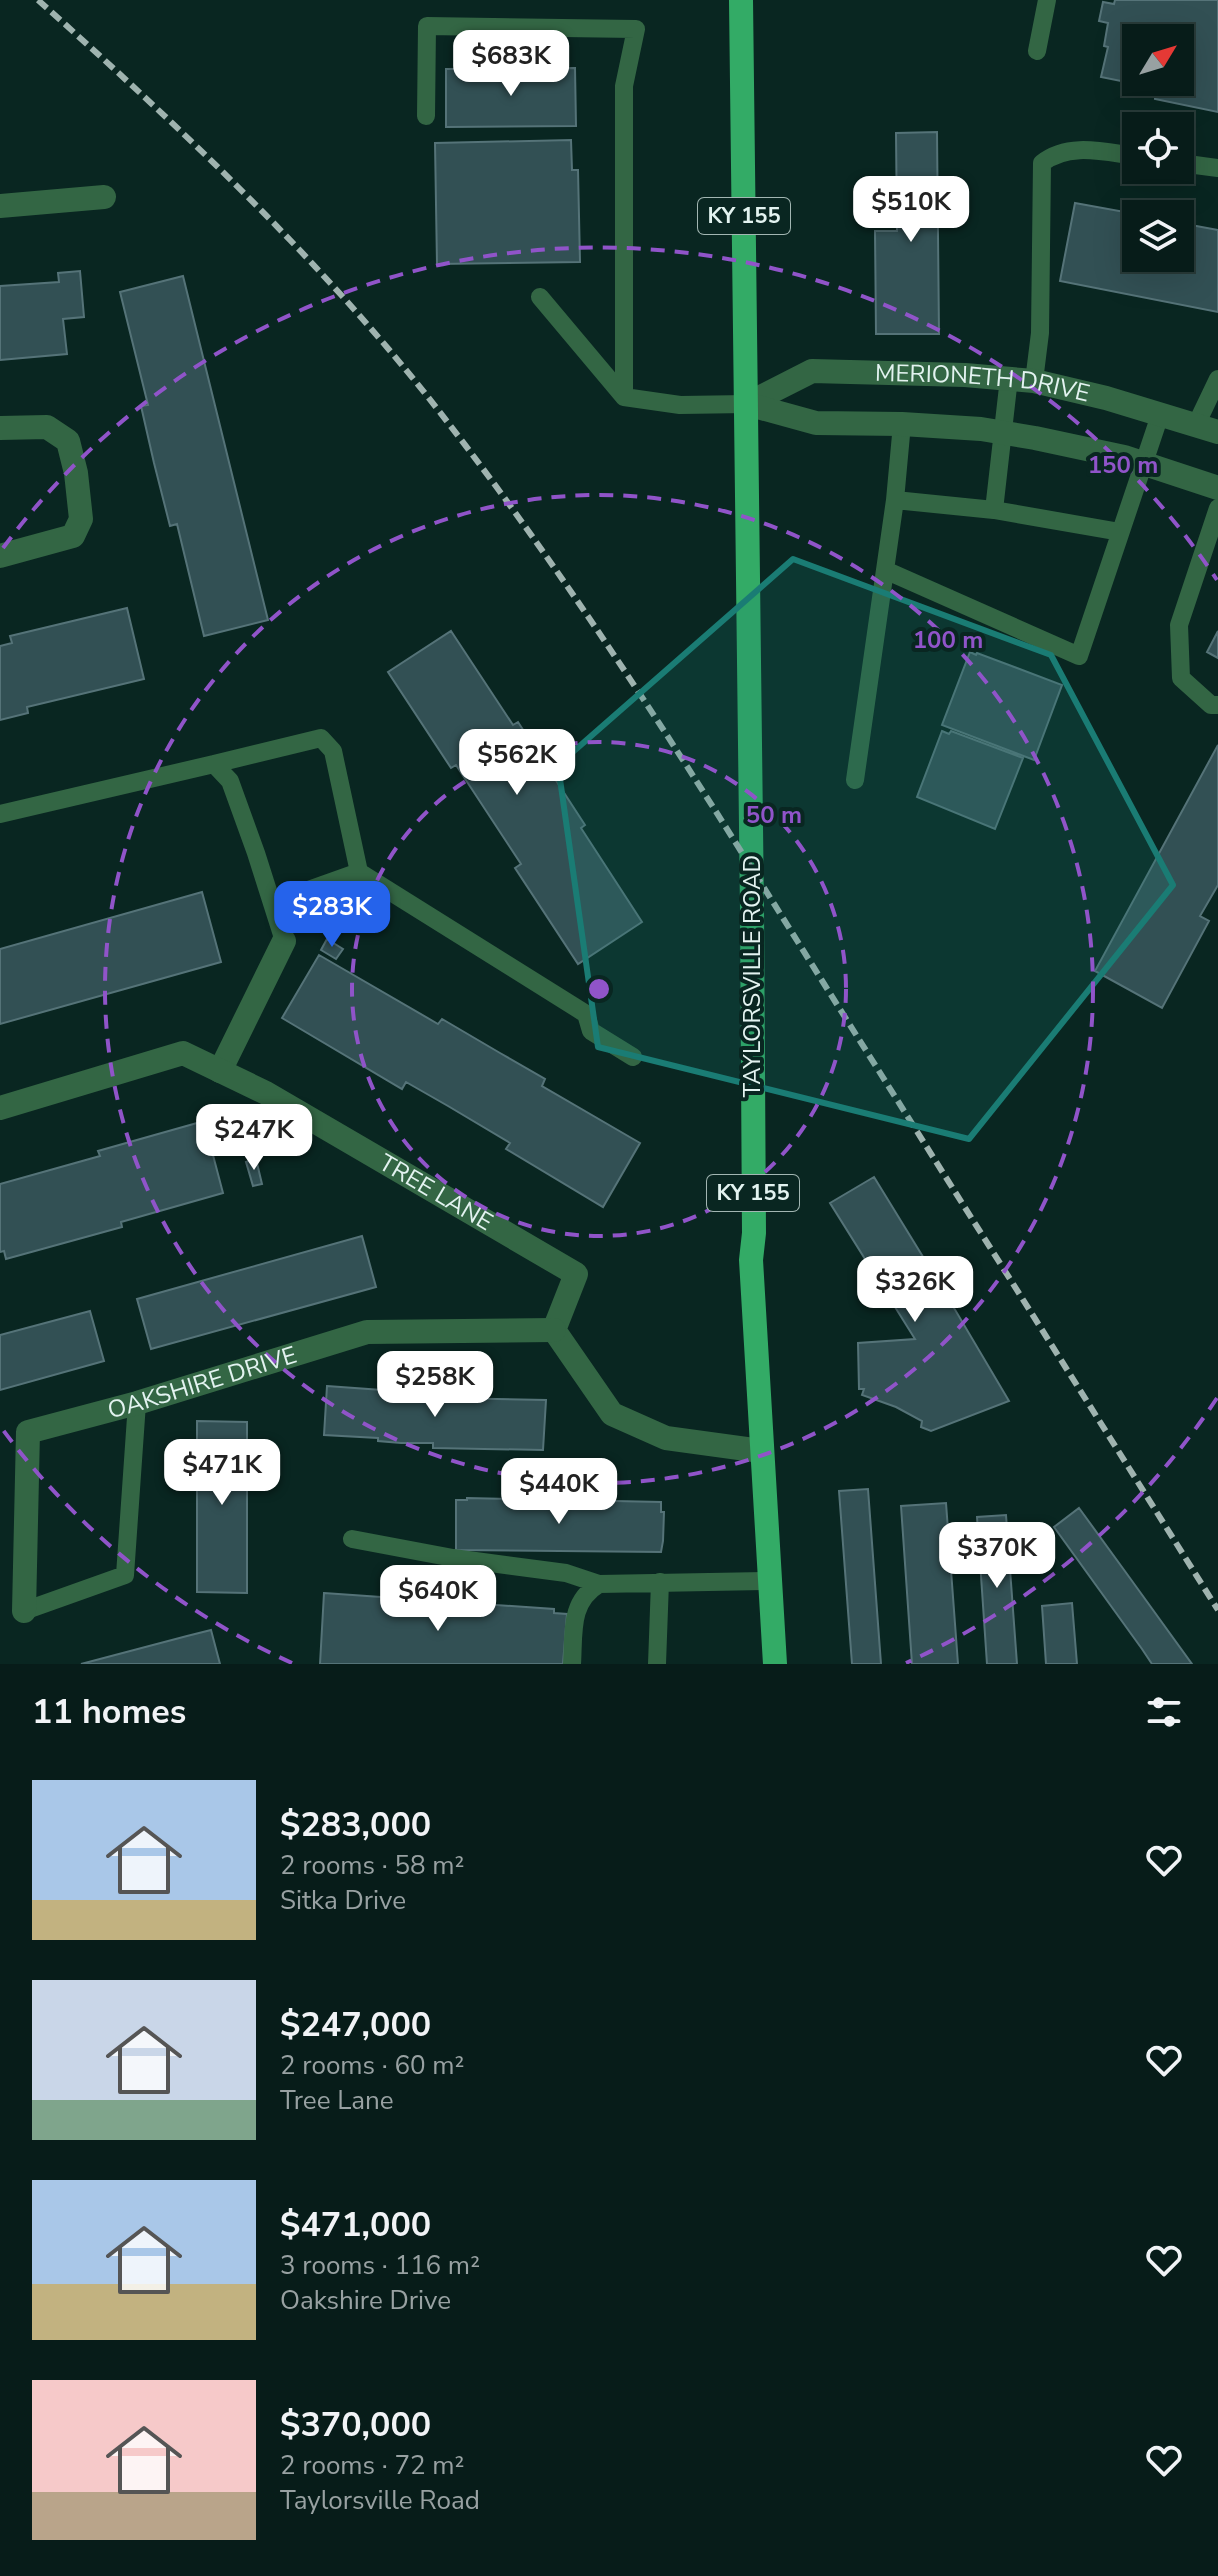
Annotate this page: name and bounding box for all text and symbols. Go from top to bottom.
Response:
north arrow [1122,24,1194,96]
map controls [1122,24,1194,272]
pin: $683K [455,30,567,98]
text: $683K [471,38,551,73]
button: locate [1122,112,1194,184]
pin: $510K [855,176,967,244]
text: $510K [871,184,951,219]
road number: KY 155 [698,198,790,234]
button: layers [1122,200,1194,272]
street label: MERIONETH DRIVE [875,357,1093,410]
text: 150 m [1088,449,1158,481]
text: 100 m [913,624,983,656]
pin: $562K [461,729,573,797]
text: $562K [477,737,557,772]
text: 50 m [746,799,802,831]
street label: TAYLORSVILLE ROAD [736,855,768,1097]
pin: $283K [276,881,388,949]
text: $283K [292,889,372,924]
centre of rings [585,975,613,1003]
pin: $247K [198,1104,310,1172]
text: $247K [214,1112,294,1147]
street label: TREE LANE [373,1147,499,1238]
road number: KY 155 [707,1175,799,1211]
pin: $326K [859,1256,971,1324]
text: $326K [875,1264,955,1299]
street label: OAKSHIRE DRIVE [104,1339,300,1426]
pin: $258K [379,1351,491,1419]
text: $258K [395,1359,475,1394]
pin: $471K [166,1439,278,1507]
text: $471K [182,1447,262,1482]
pin: $440K [503,1458,615,1526]
text: $440K [519,1466,599,1501]
pin: $370K [941,1522,1053,1590]
text: $370K [957,1530,1037,1565]
pin: $640K [382,1565,494,1633]
text: $640K [398,1573,478,1608]
text: 11 homes [32,1689,186,1735]
icon: filters [1142,1690,1186,1734]
text: $283,000 [280,1802,431,1848]
icon: home [96,1812,192,1908]
icon: heart [1142,1838,1186,1882]
text: 2 rooms · 58 m² [280,1848,464,1883]
text: Sitka Drive [280,1883,406,1918]
text: $247,000 [280,2002,431,2048]
icon: home [96,2012,192,2108]
icon: heart [1142,2038,1186,2082]
text: 2 rooms · 60 m² [280,2048,464,2083]
text: Tree Lane [280,2083,394,2118]
text: $471,000 [280,2202,431,2248]
icon: home [96,2212,192,2308]
icon: heart [1142,2238,1186,2282]
text: 3 rooms · 116 m² [280,2248,480,2283]
text: Oakshire Drive [280,2283,451,2318]
text: $370,000 [280,2402,431,2448]
icon: home [96,2412,192,2508]
icon: heart [1142,2438,1186,2482]
text: 2 rooms · 72 m² [280,2448,464,2483]
text: Taylorsville Road [280,2483,480,2518]

